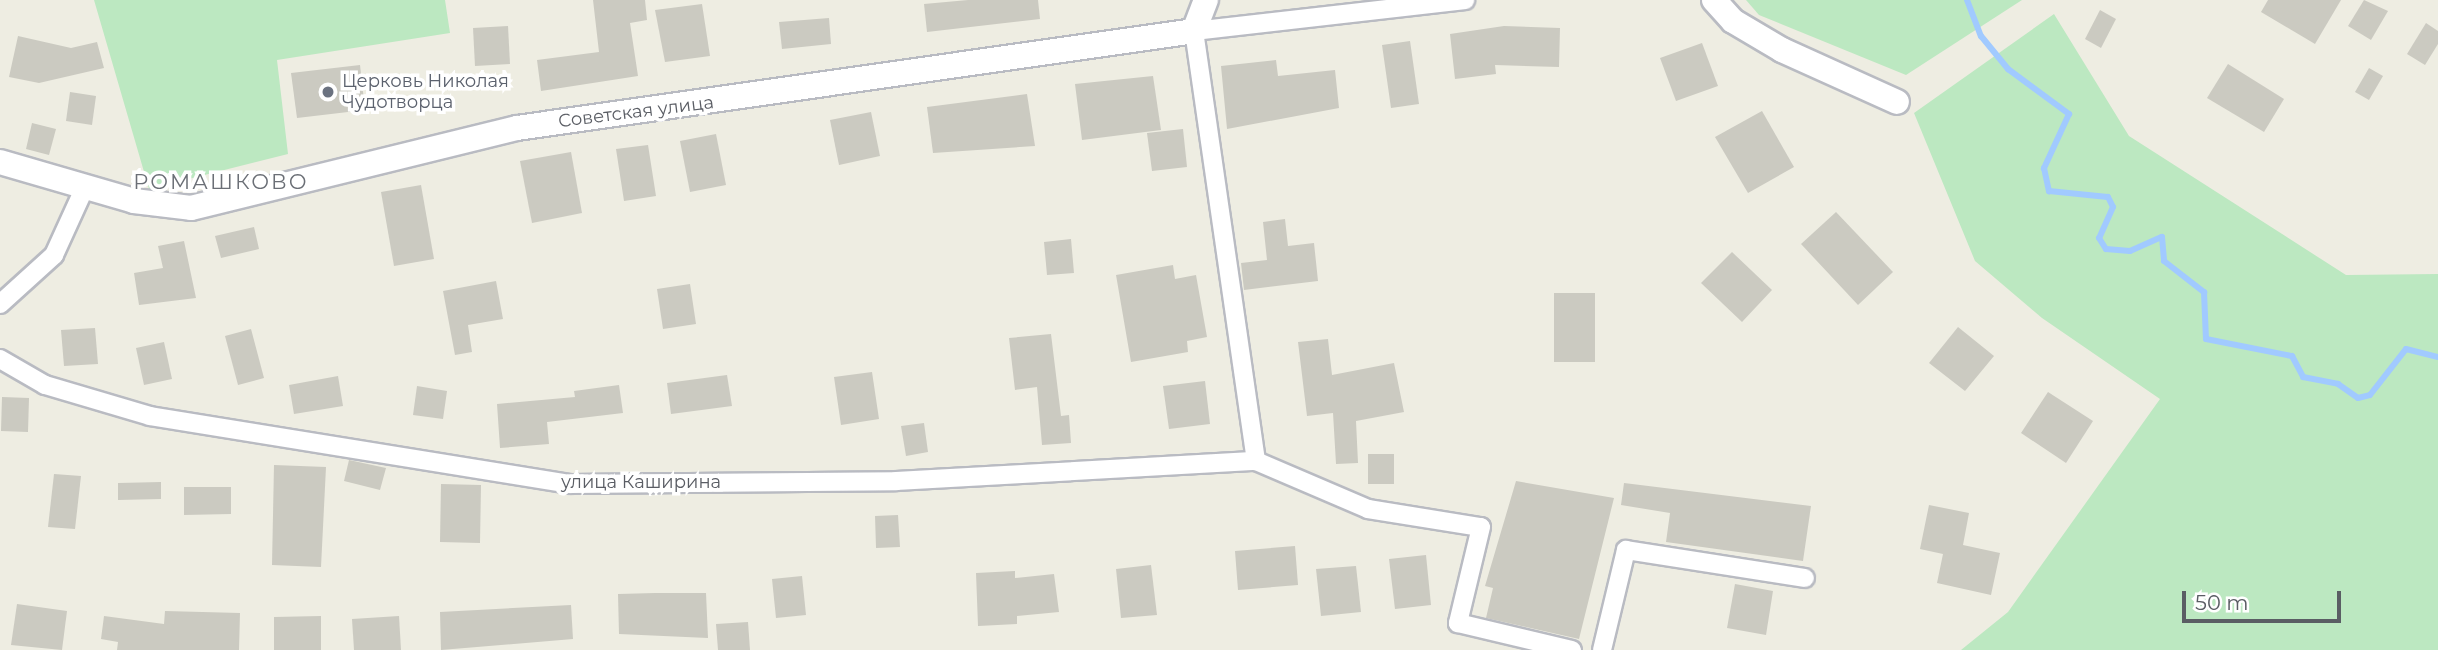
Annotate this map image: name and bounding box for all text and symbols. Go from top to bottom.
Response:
place label: Церковь Николая Чудотворца [342,71,509,114]
marker: Церковь Николая Чудотворца [320,84,336,100]
street label: Советская улица [557,92,715,132]
district label: РОМАШКОВО [134,169,308,195]
street label: улица Каширина [561,471,721,493]
scale bar [2186,576,2345,620]
text: 50 m [2195,590,2249,615]

